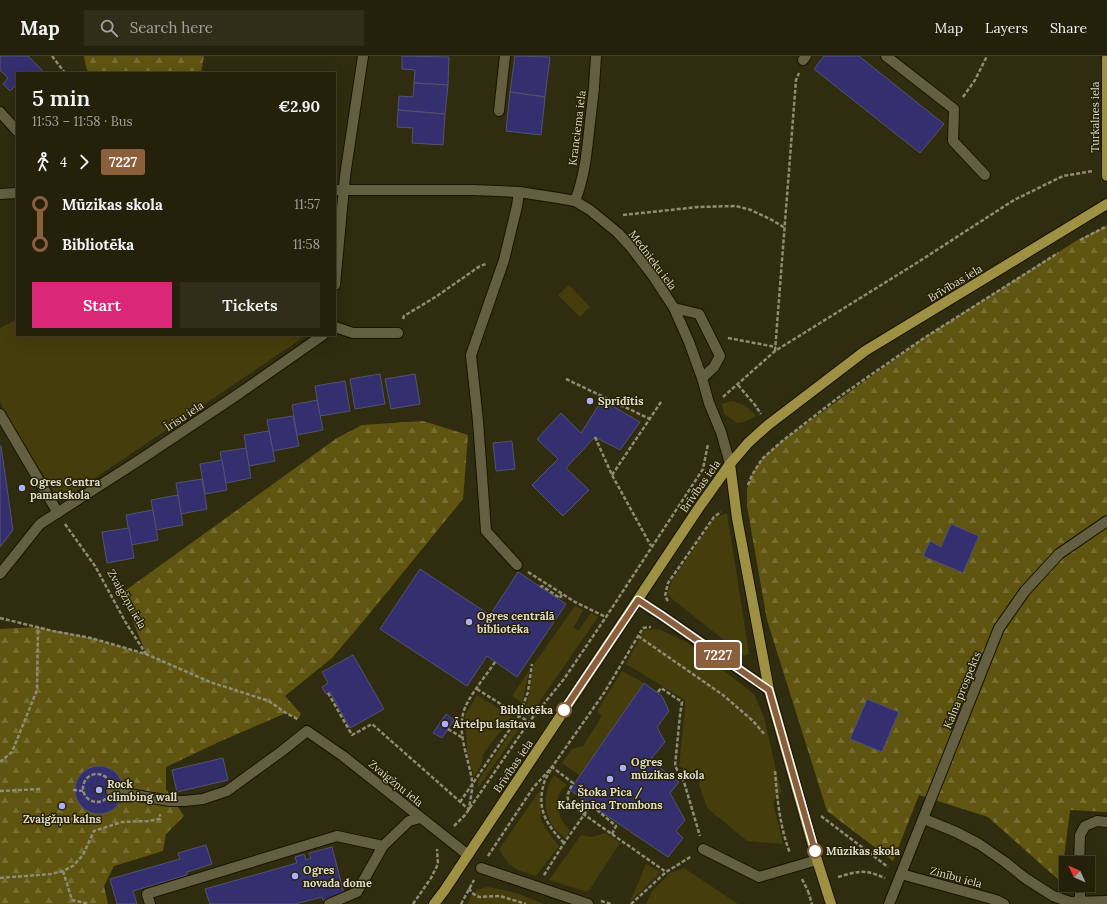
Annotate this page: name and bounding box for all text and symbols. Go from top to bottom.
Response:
search box [84,10,364,46]
text: Map [20,16,60,40]
icon: search [98,17,120,39]
text: Search here [130,18,213,37]
text: Map [935,19,963,37]
text: Layers [985,19,1028,37]
text: Share [1050,19,1087,37]
street label: Turkalnes iela [1088,81,1102,153]
text: 5 min [32,84,90,112]
street label: Kranciema iela [565,89,589,166]
text: €2.90 [278,97,320,116]
text: 11:53 – 11:58 · Bus [32,113,133,130]
icon: walk [32,151,54,173]
icon: forward [73,151,95,173]
text: 7227 [109,153,137,171]
text: 4 [60,154,67,171]
text: Mūzikas skola [62,195,163,214]
text: 11:57 [294,196,320,213]
street label: Mednieku iela [626,227,680,293]
text: Bibliotēka [62,235,134,254]
text: 11:58 [293,236,320,253]
street label: Brīvības iela [925,261,985,305]
button: Start [32,282,172,328]
button: Tickets [180,282,320,328]
place label: Sprīdītis [598,394,644,408]
marker: Sprīdītis [585,396,595,406]
street label: Īrisu iela [162,398,206,434]
street label: Brīvības iela [677,457,723,515]
place label: Ogres Centra pamatskola [30,475,101,502]
marker: Ogres Centra pamatskola [17,483,27,493]
street label: Zvaigžņu iela [103,567,150,632]
place label: Ogres centrālā bibliotēka [476,609,555,636]
marker: Ogres centrālā bibliotēka [464,617,474,627]
line badge: 7227 [690,642,746,668]
text: 7227 [704,646,732,664]
street label: Kalna prospekts [940,649,984,731]
marker: Bibliotēka [556,702,572,718]
place label: Bibliotēka [500,703,553,717]
place label: Ārtelpu lasītava [453,717,536,731]
marker: Ārtelpu lasītava [440,719,450,729]
street label: Brīvības iela [490,737,536,795]
place label: Ogres mūzikas skola [631,755,705,782]
street label: Zvaigžņu iela [365,757,426,810]
marker: Ogres mūzikas skola [618,763,628,773]
marker: Štoka Pica / Kafejnīca Trombons [605,774,615,784]
place label: Rock climbing wall [107,777,178,804]
place label: Štoka Pica / Kafejnīca Trombons [557,784,663,812]
marker: Rock climbing wall [94,785,104,795]
marker: Zvaigžņu kalns [57,801,67,811]
place label: Zvaigžņu kalns [23,812,101,827]
marker: Mūzikas skola [807,843,823,859]
place label: Mūzikas skola [826,844,900,858]
north arrow [1059,856,1095,892]
map controls [1059,856,1095,892]
place label: Ogres novada dome [303,863,372,890]
street label: Zinību iela [929,863,984,891]
marker: Ogres novada dome [290,871,300,881]

